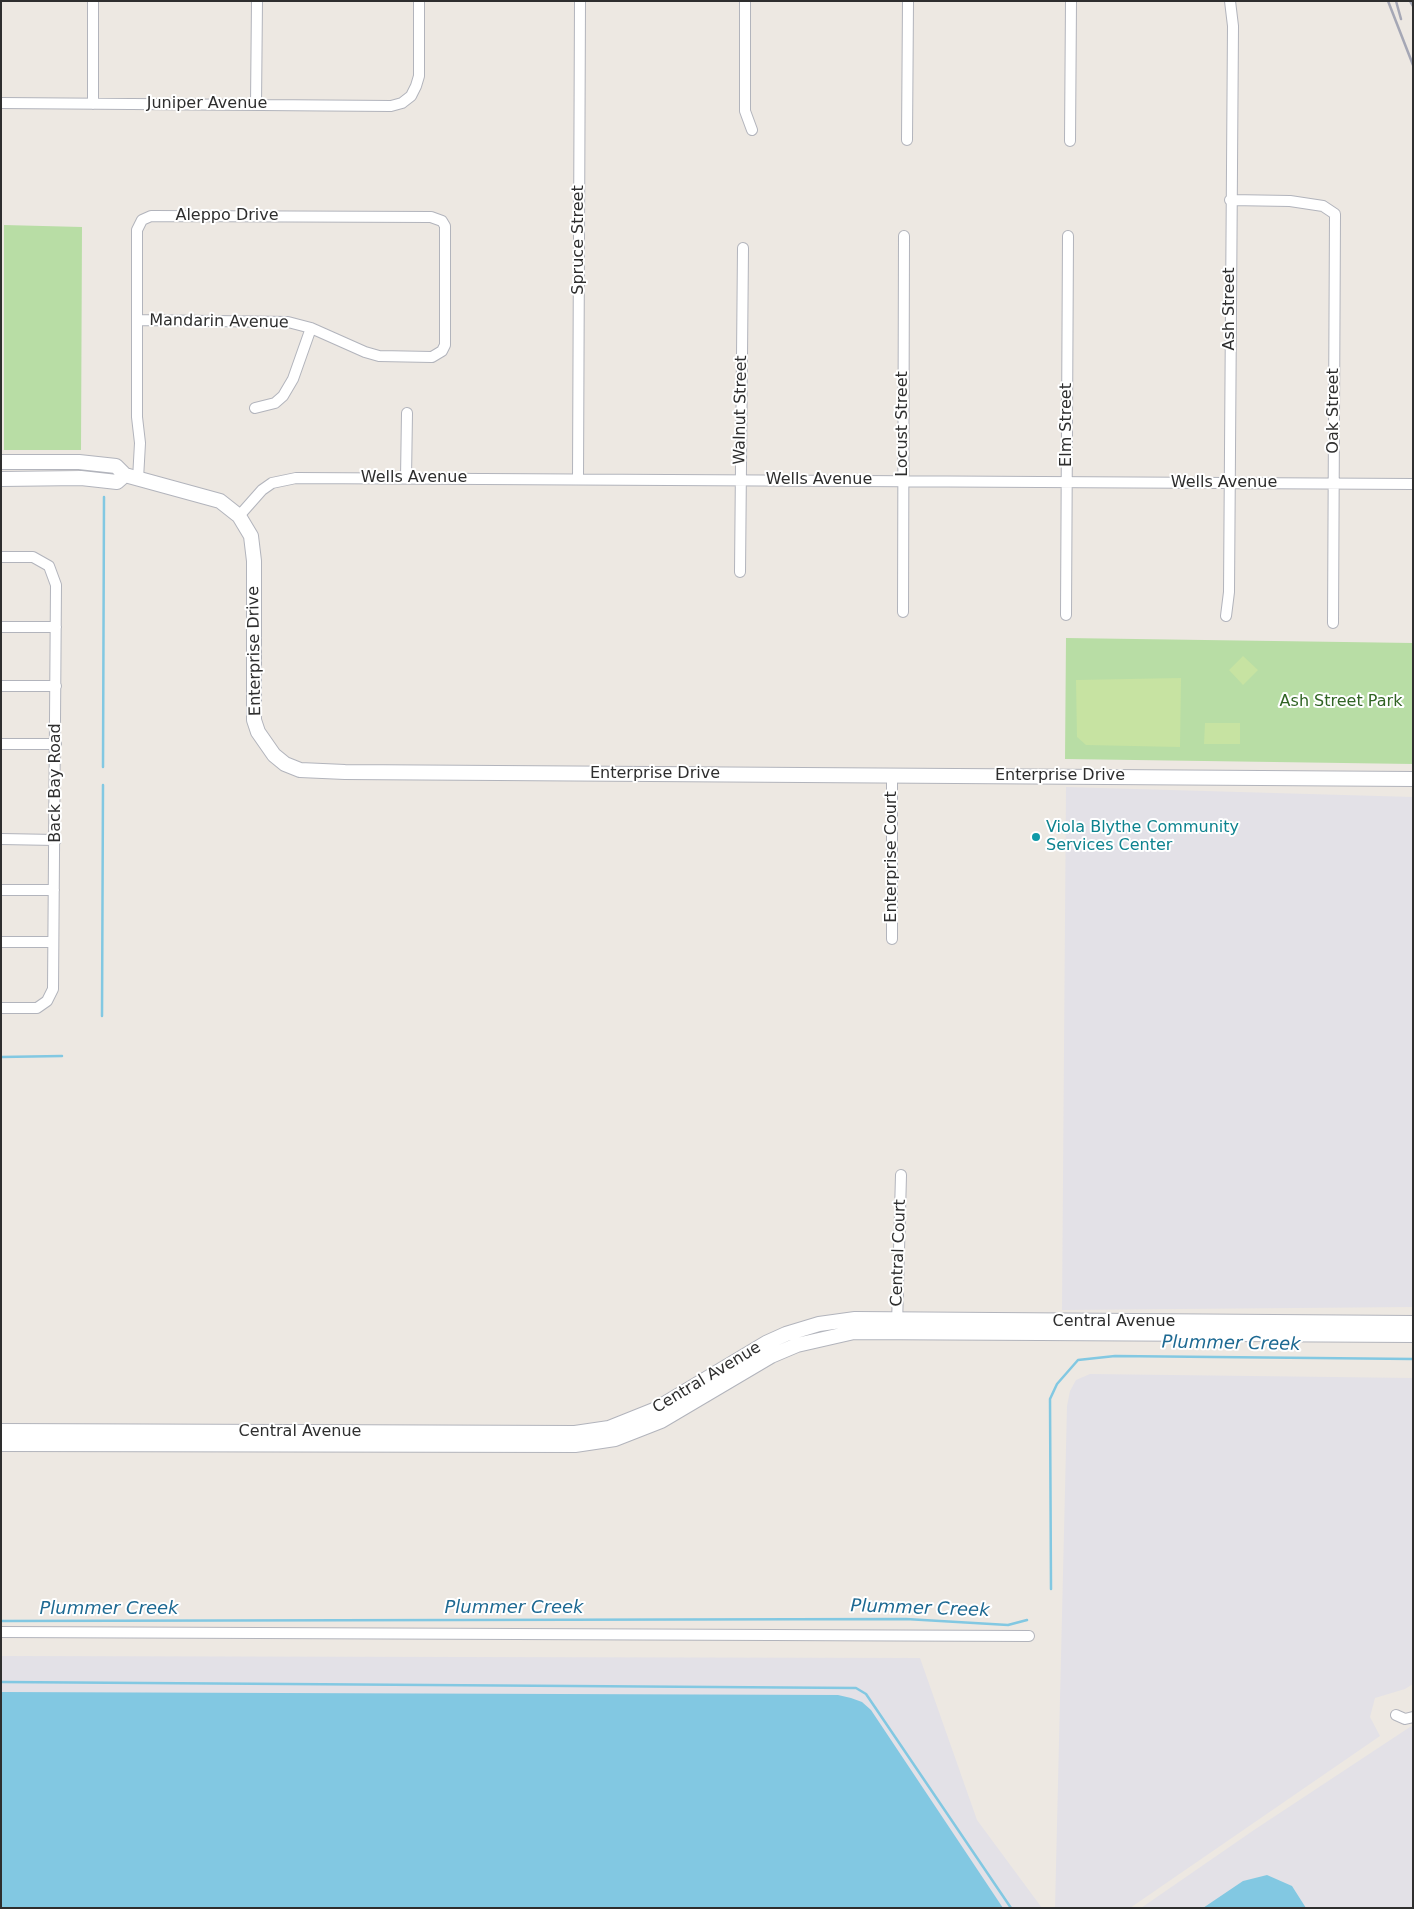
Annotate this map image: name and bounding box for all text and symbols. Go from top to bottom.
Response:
street label: Juniper Avenue [147,94,267,114]
street label: Spruce Street [569,185,589,295]
street label: Aleppo Drive [175,206,279,226]
street label: Ash Street [1220,267,1240,351]
street label: Mandarin Avenue [149,311,289,333]
street label: Walnut Street [730,355,752,465]
street label: Oak Street [1324,368,1344,454]
street label: Locust Street [893,371,913,477]
street label: Elm Street [1057,383,1077,467]
street label: Wells Avenue [361,468,467,488]
street label: Wells Avenue [766,470,872,490]
street label: Wells Avenue [1171,473,1277,493]
street label: Enterprise Drive [244,586,266,716]
park label: Ash Street Park [1280,692,1402,712]
street label: Back Bay Road [46,723,66,843]
street label: Enterprise Drive [590,764,720,784]
street label: Enterprise Drive [995,766,1125,786]
street label: Enterprise Court [882,791,902,923]
place label: Viola Blythe Community Services Center [1046,818,1239,856]
marker: Viola Blythe Community Services Center [1030,831,1042,843]
street label: Central Court [888,1199,910,1307]
street label: Central Avenue [1053,1312,1175,1332]
water label: Plummer Creek [1161,1332,1301,1356]
street label: Central Avenue [649,1338,765,1418]
street label: Central Avenue [239,1422,361,1442]
water label: Plummer Creek [850,1596,990,1622]
water label: Plummer Creek [444,1597,584,1619]
water label: Plummer Creek [39,1598,179,1620]

